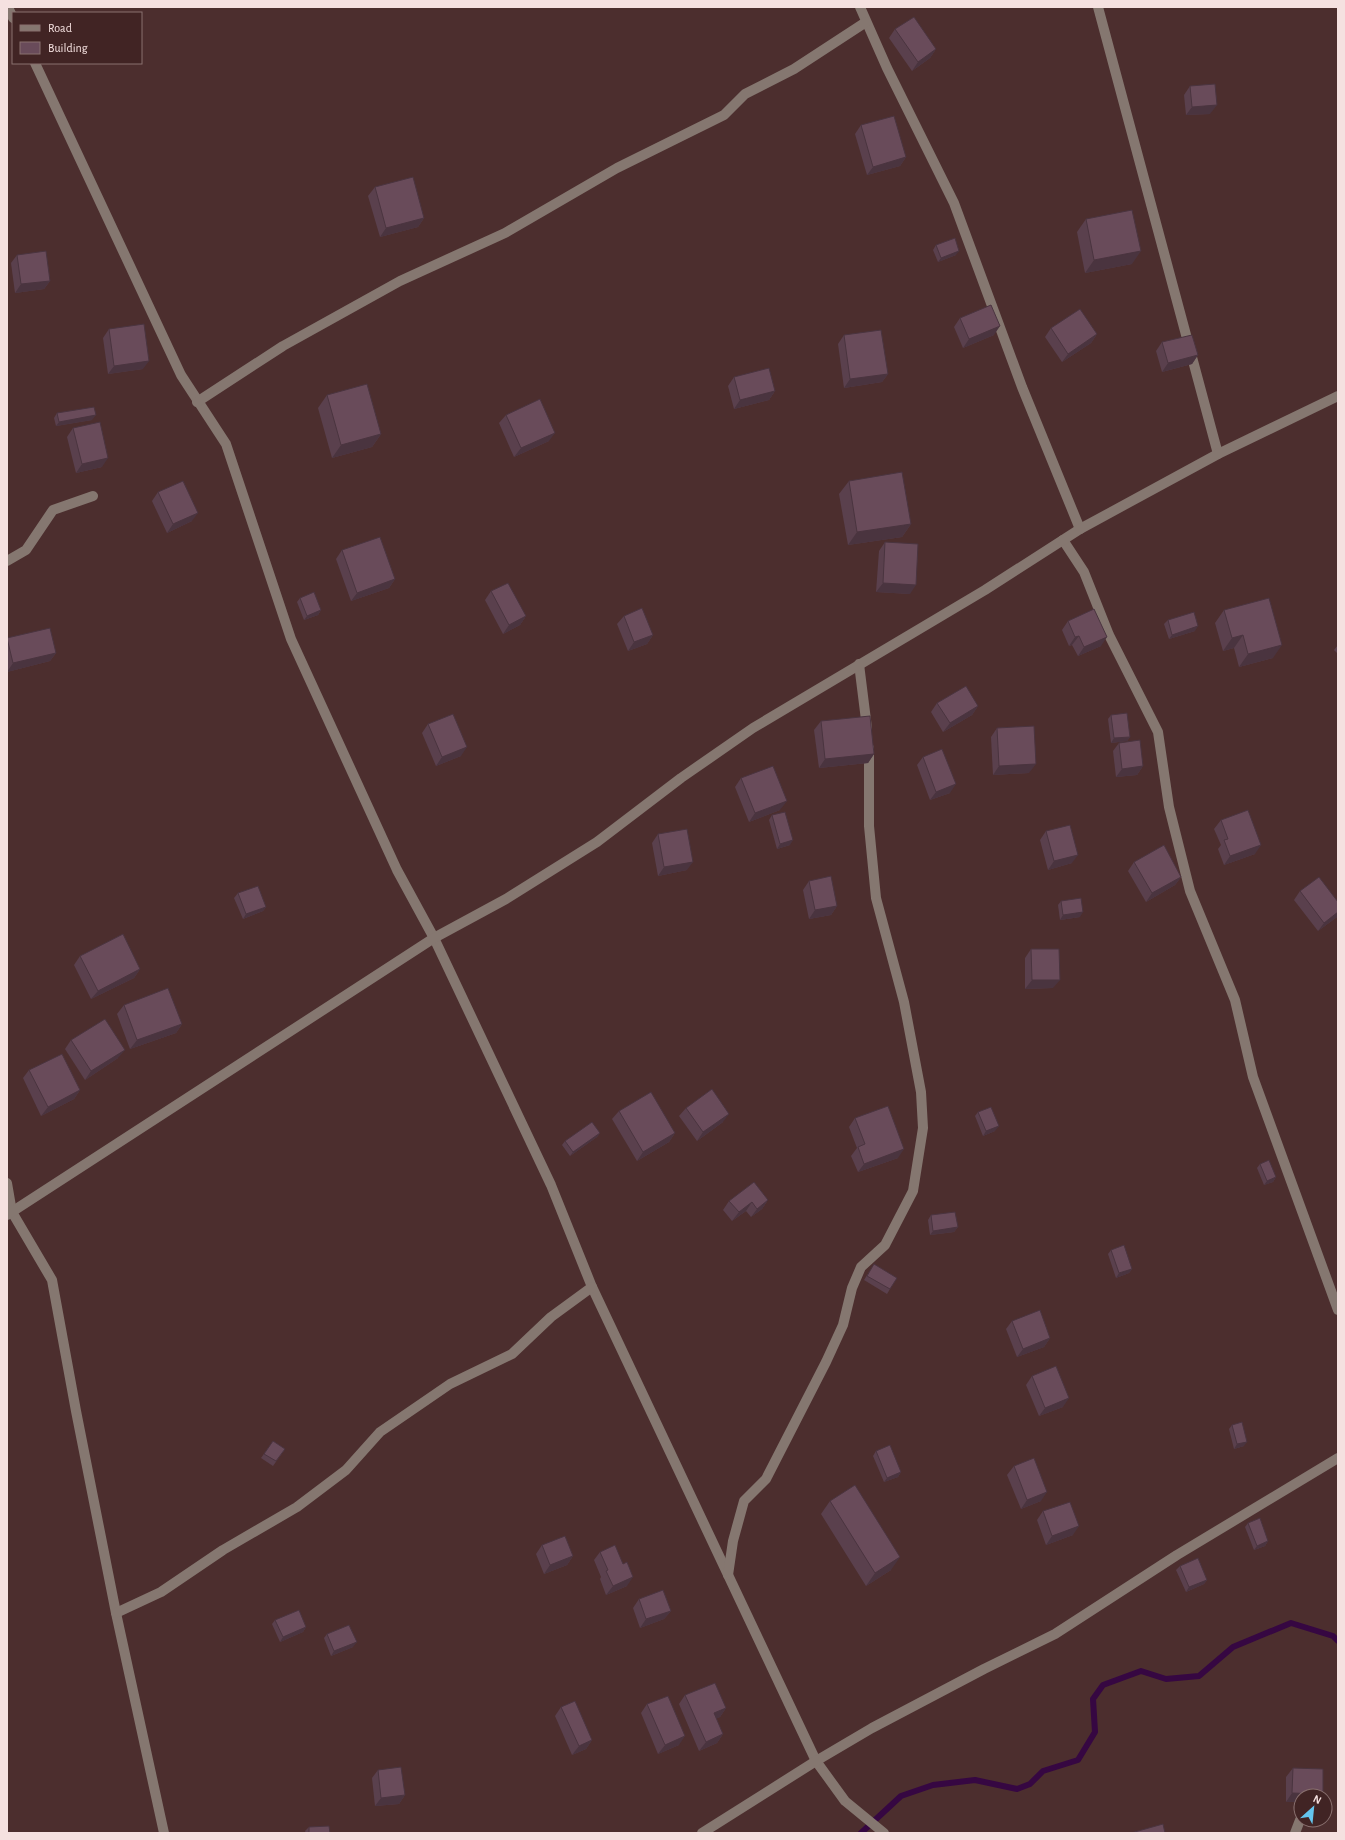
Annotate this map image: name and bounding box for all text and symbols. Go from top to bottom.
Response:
legend [12,12,142,64]
text: Road [48,22,72,34]
text: Building [48,42,88,54]
north arrow [1293,1788,1333,1828]
text: N [1311,1793,1323,1806]

